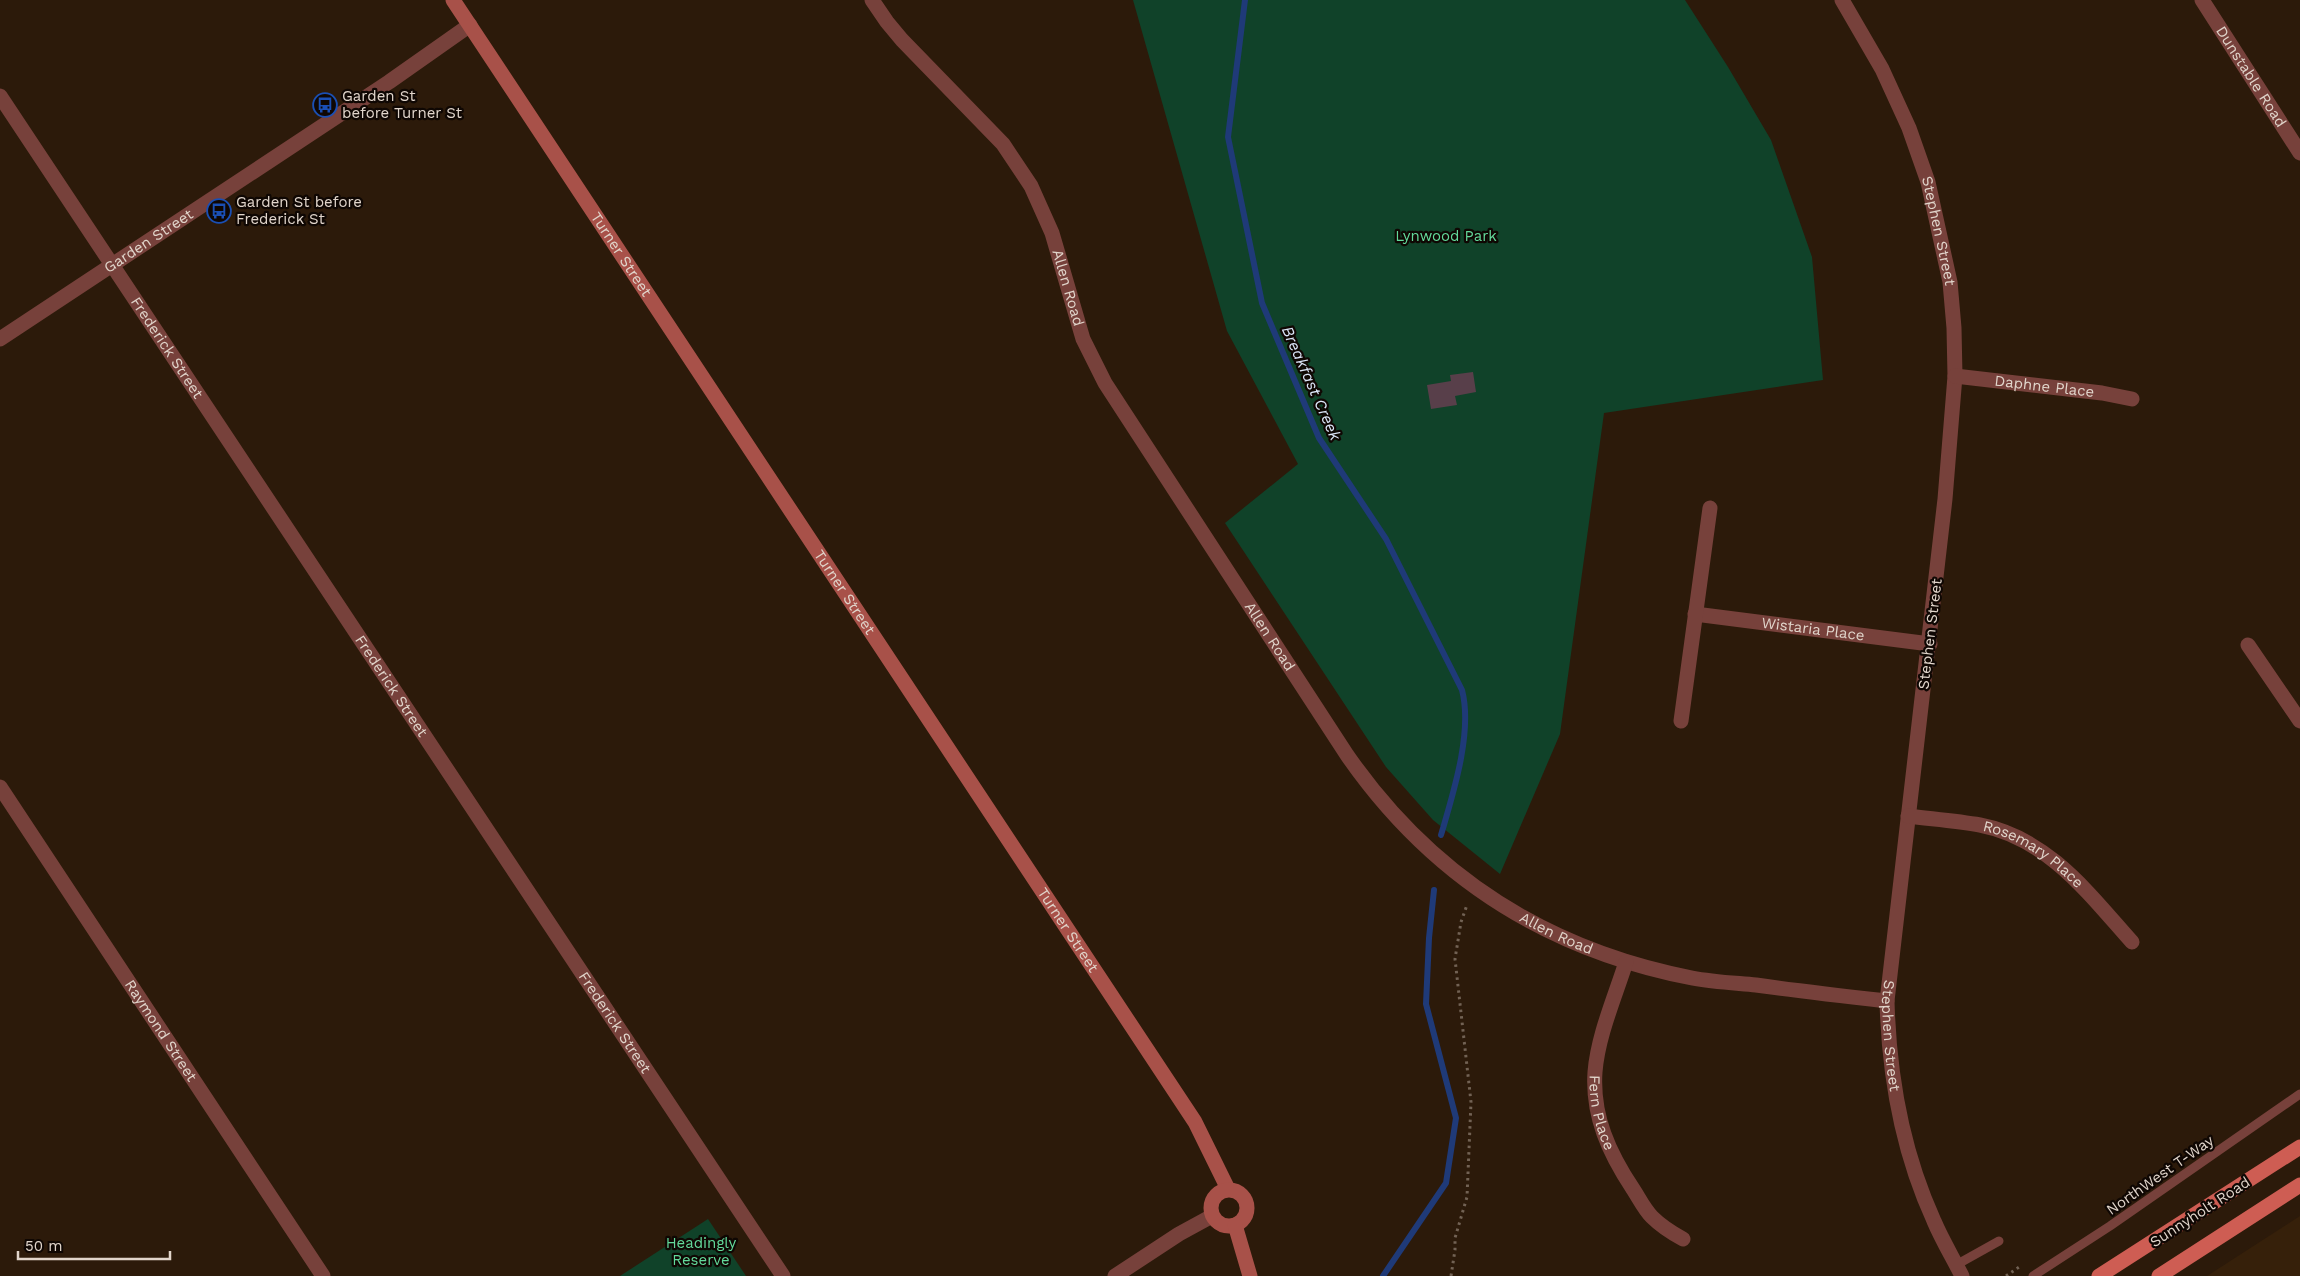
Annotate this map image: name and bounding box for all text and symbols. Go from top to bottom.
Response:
street label: Dunstable Road [2212,23,2290,131]
place label: Garden St before Turner St [342,87,463,122]
bus stop icon: Garden St before Turner St [312,92,338,118]
street label: Stephen Street [1918,174,1959,287]
place label: Garden St before Frederick St [236,193,362,228]
bus stop icon: Garden St before Frederick St [206,198,232,224]
street label: Garden Street [101,205,197,277]
street label: Turner Street [587,209,656,301]
park label: Lynwood Park [1395,227,1497,245]
street label: Allen Road [1048,247,1088,328]
street label: Frederick Street [127,293,208,402]
water label: Breakfast Creek [1278,323,1346,445]
street label: Daphne Place [1993,372,2095,401]
street label: Turner Street [810,547,879,638]
street label: Stephen Street [1914,577,1946,690]
street label: Allen Road [1241,599,1299,674]
street label: Wistaria Place [1760,614,1866,645]
street label: Frederick Street [351,632,432,741]
street label: Rosemary Place [1981,817,2087,892]
street label: Turner Street [1034,884,1103,976]
street label: Allen Road [1517,908,1596,958]
street label: Frederick Street [575,968,655,1077]
street label: Raymond Street [121,976,201,1085]
street label: Stephen Street [1878,979,1904,1093]
street label: Fern Place [1586,1075,1619,1153]
street label: NorthWest T-Way [2103,1131,2217,1219]
street label: Sunnyholt Road [2147,1173,2253,1251]
scale bar [18,1228,170,1260]
park label: Headingly Reserve [666,1234,737,1269]
text: 50 m [25,1237,62,1255]

